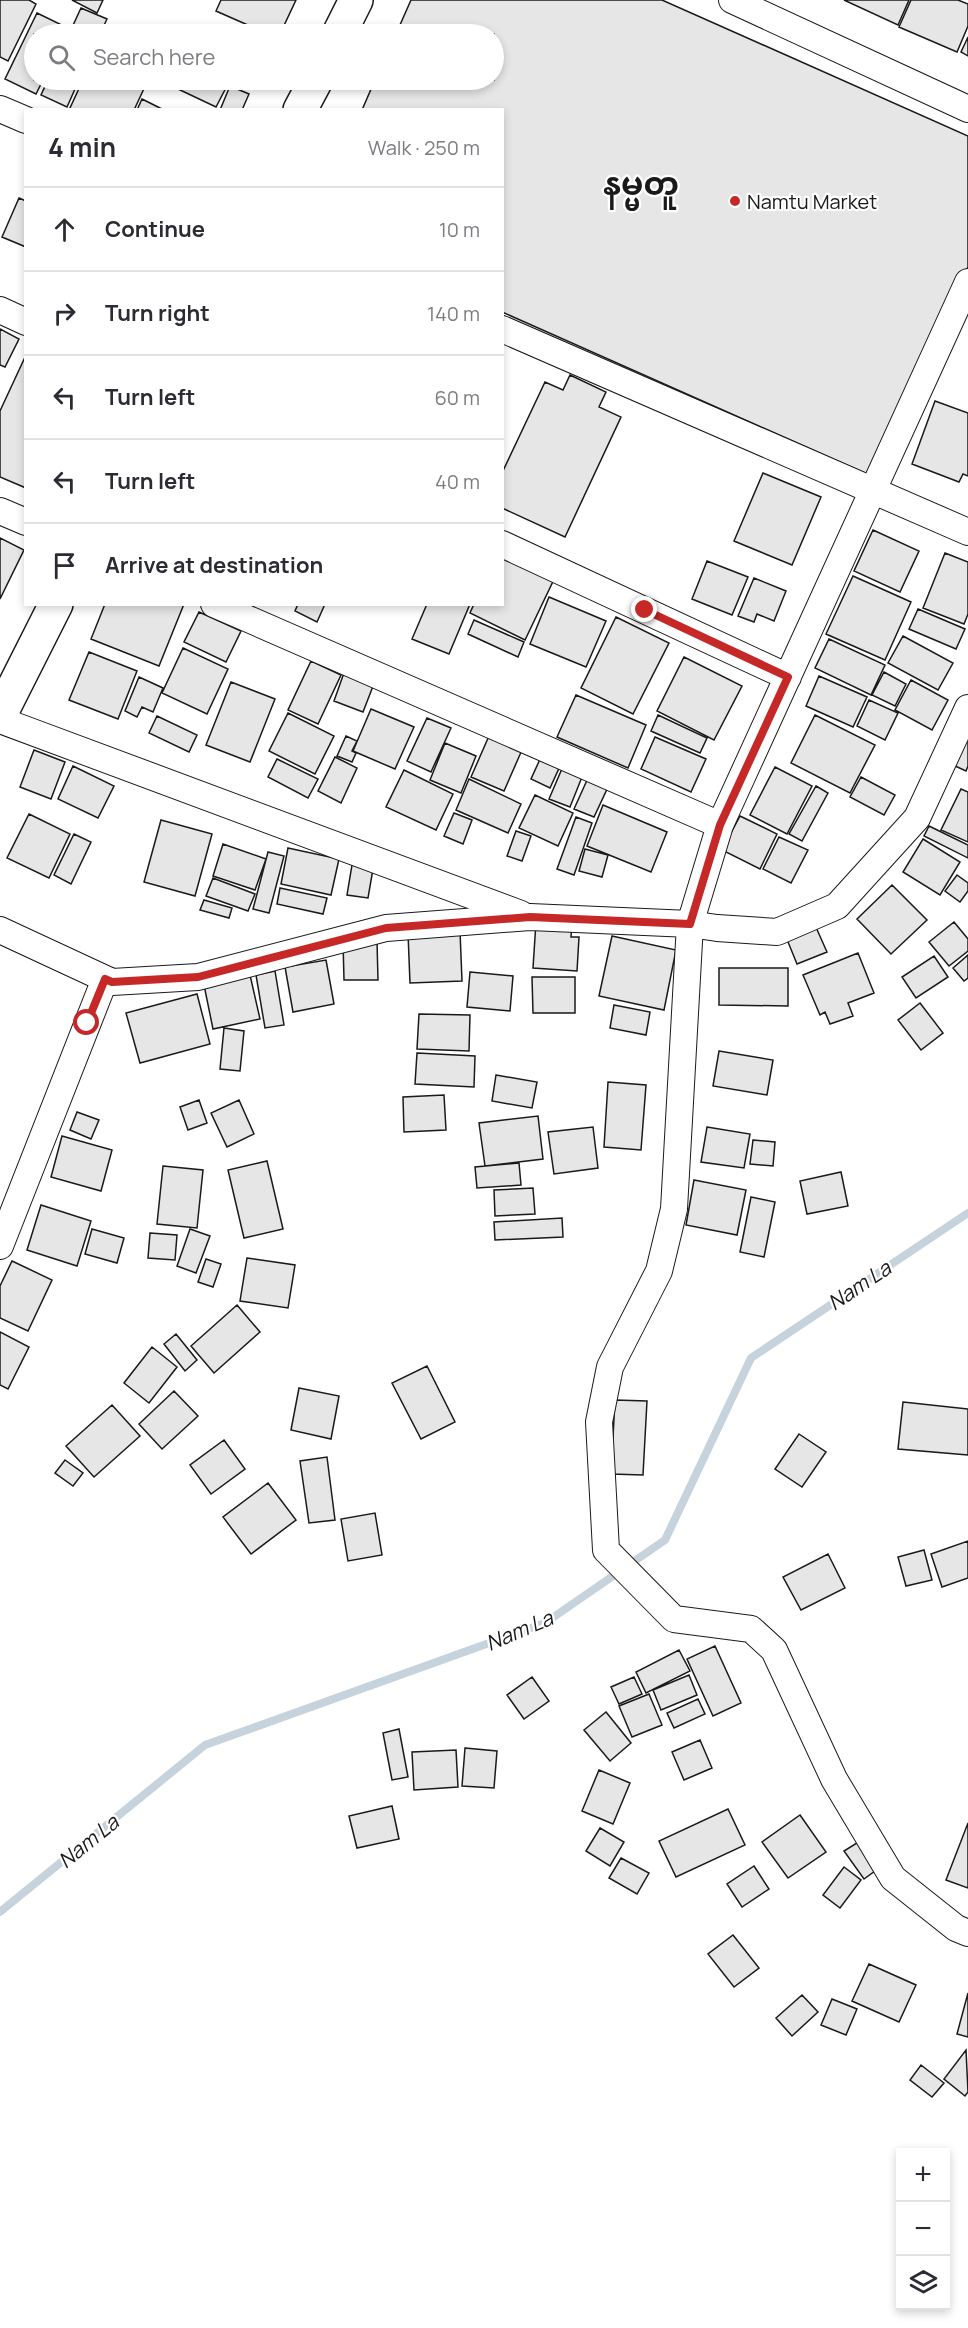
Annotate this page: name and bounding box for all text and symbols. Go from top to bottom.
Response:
search box [24,24,504,90]
icon: search [45,41,78,74]
text: Search here [93,42,215,72]
text: 4 min [48,129,116,165]
text: Walk · 250 m [368,134,480,161]
district label: နမ္မတူ [603,161,679,211]
place label: Namtu Market [747,188,877,215]
marker: Namtu Market [728,194,742,208]
icon: ahead [48,213,81,246]
text: Continue [105,214,205,244]
text: 10 m [439,216,480,243]
icon: right [48,297,81,330]
text: Turn right [105,298,210,328]
text: 140 m [427,300,480,327]
icon: left [48,381,81,414]
text: Turn left [105,382,195,412]
text: 60 m [434,384,480,411]
icon: left [48,465,81,498]
text: Turn left [105,466,195,496]
text: 40 m [435,468,480,495]
icon: arrive [48,549,81,582]
text: Arrive at destination [105,550,323,580]
route end [631,596,657,622]
route start [73,1009,99,1035]
water label: Nam La [822,1253,897,1316]
water label: Nam La [481,1603,558,1657]
water label: Nam La [52,1807,125,1874]
map controls [896,2148,950,2310]
button: + [896,2148,950,2202]
button: − [896,2202,950,2256]
button: layers [896,2256,950,2310]

